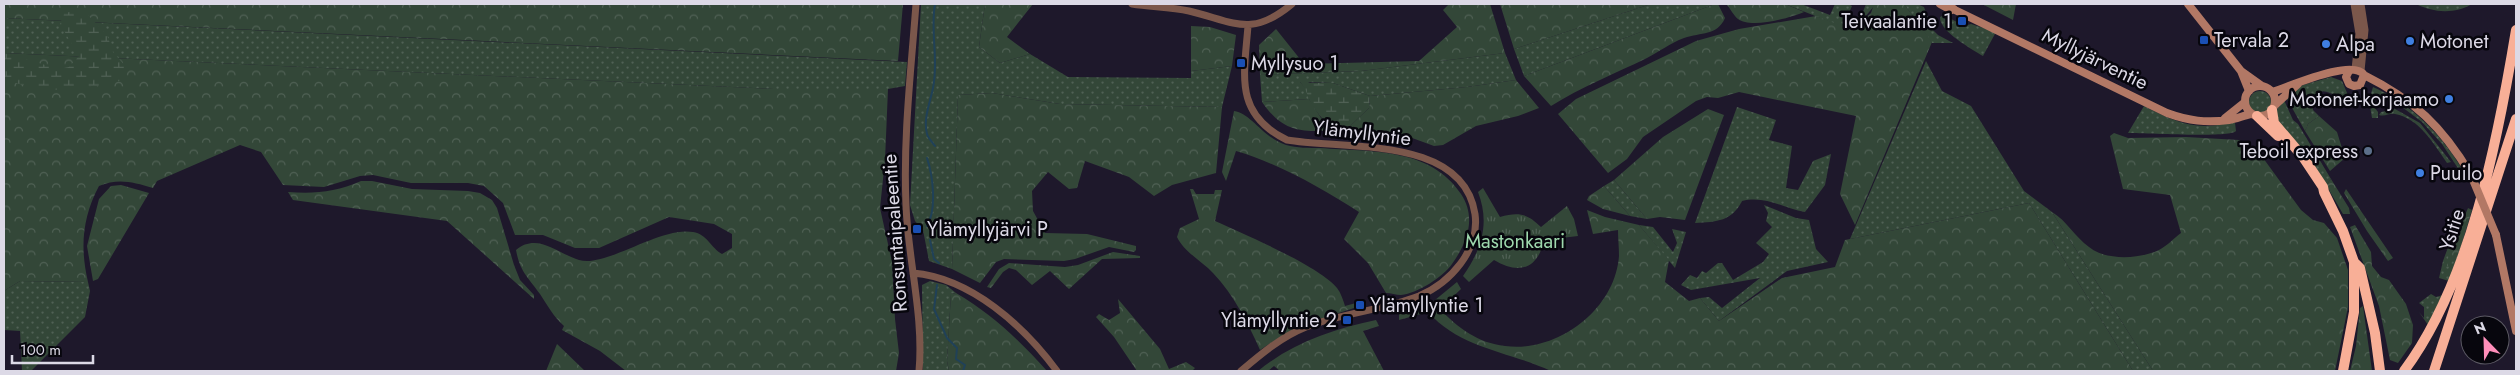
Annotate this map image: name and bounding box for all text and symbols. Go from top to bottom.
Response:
place label: Teivaalantie 1 [1841,7,1952,36]
marker: Teivaalantie 1 [1956,15,1968,27]
street label: Myllyjärventie [2037,21,2153,97]
place label: Tervala 2 [2214,26,2289,55]
place label: Motonet [2420,27,2489,56]
place label: Alpa [2336,30,2375,59]
marker: Tervala 2 [2198,34,2210,46]
marker: Motonet [2404,35,2416,47]
marker: Alpa [2320,38,2332,50]
place label: Myllysuo 1 [1251,49,1338,78]
marker: Myllysuo 1 [1235,57,1247,69]
place label: Motonet-korjaamo [2289,85,2439,114]
marker: Motonet-korjaamo [2443,93,2455,105]
street label: Ylämyllyntie [1311,113,1413,153]
place label: Teboil express [2240,137,2358,166]
marker: Teboil express [2362,145,2374,157]
street label: Ronsuntaipaleentie [875,153,915,313]
place label: Puuilo [2430,159,2482,188]
marker: Puuilo [2414,167,2426,179]
street label: Ysitie [2432,205,2472,255]
place label: Ylämyllyjärvi P [927,215,1048,244]
marker: Ylämyllyjärvi P [911,223,923,235]
park label: Mastonkaari [1465,227,1565,256]
place label: Ylämyllyntie 1 [1370,291,1484,320]
marker: Ylämyllyntie 1 [1354,299,1366,311]
place label: Ylämyllyntie 2 [1221,306,1337,335]
marker: Ylämyllyntie 2 [1341,314,1353,326]
north arrow [2460,315,2510,365]
text: N [2471,317,2489,339]
scale bar [12,332,94,364]
text: 100 m [20,339,61,361]

